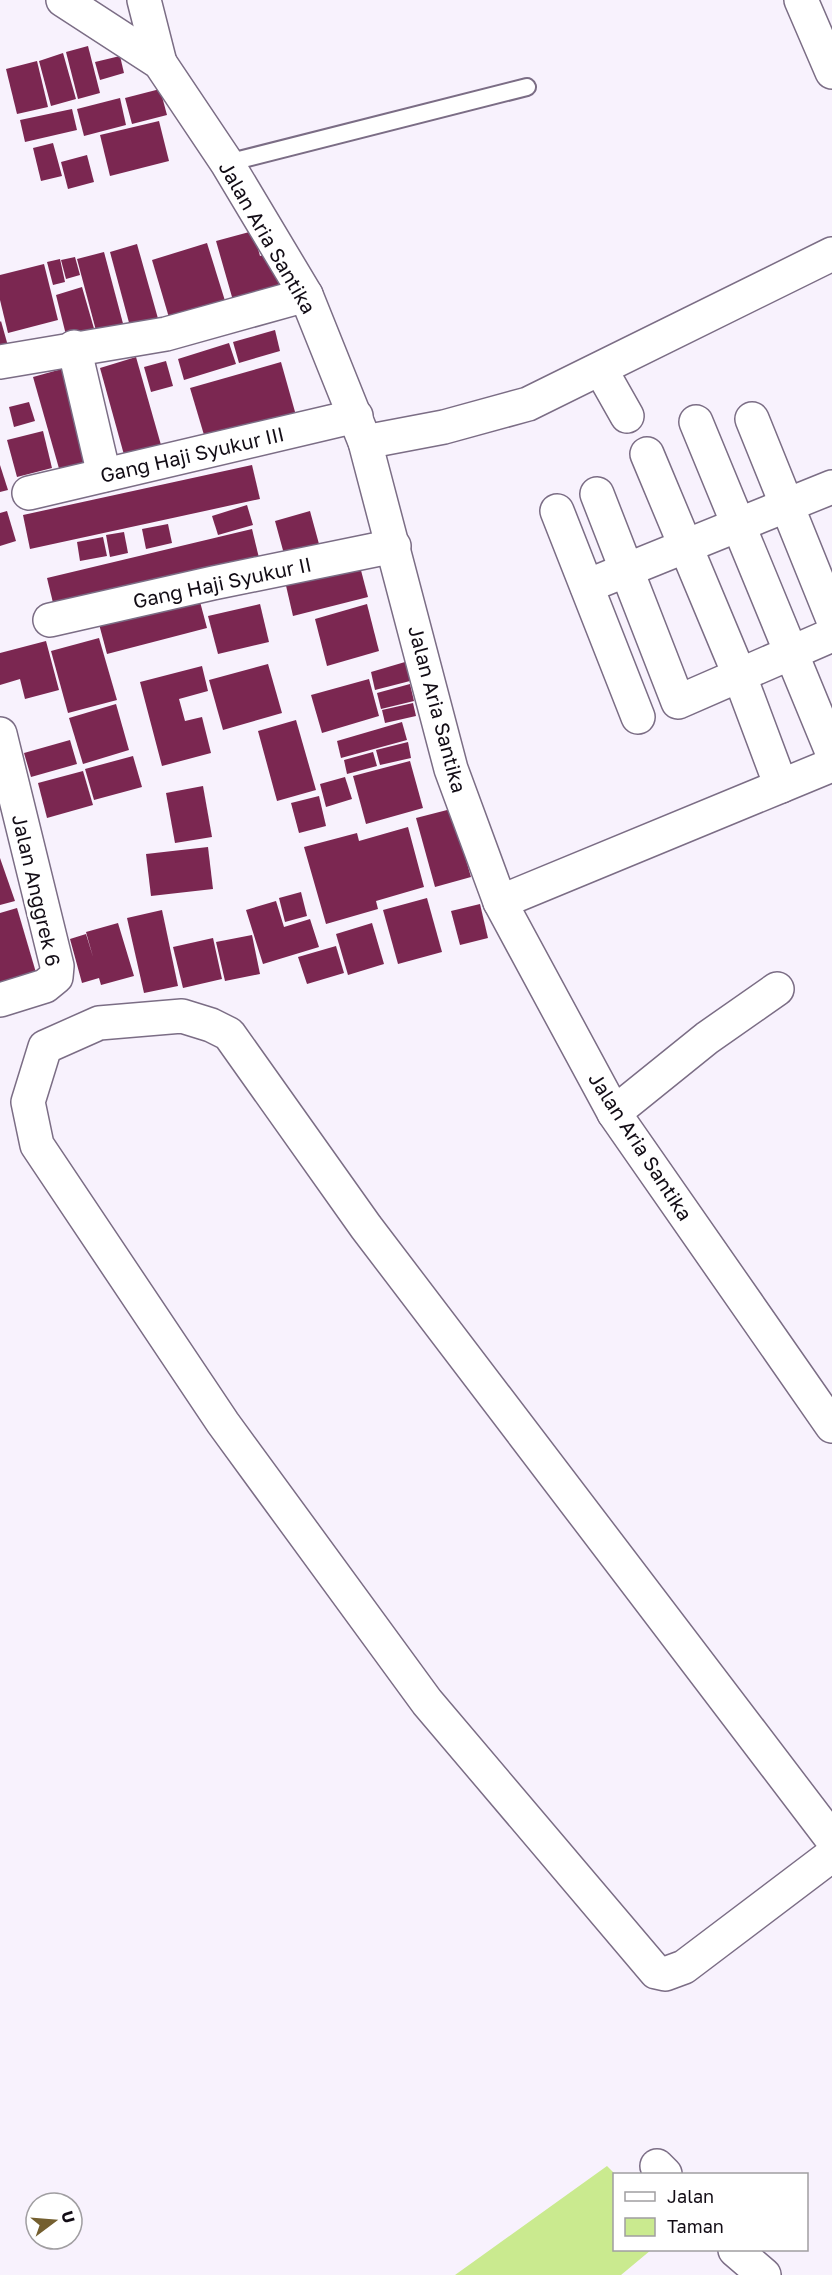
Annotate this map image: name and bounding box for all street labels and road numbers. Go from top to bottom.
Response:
street label: Jalan Aria Santika [215,156,321,318]
street label: Gang Haji Syukur III [98,421,286,487]
street label: Gang Haji Syukur II [131,551,313,613]
street label: Jalan Aria Santika [404,623,472,795]
street label: Jalan Anggrek 6 [8,812,66,968]
street label: Jalan Aria Santika [584,1067,698,1225]

